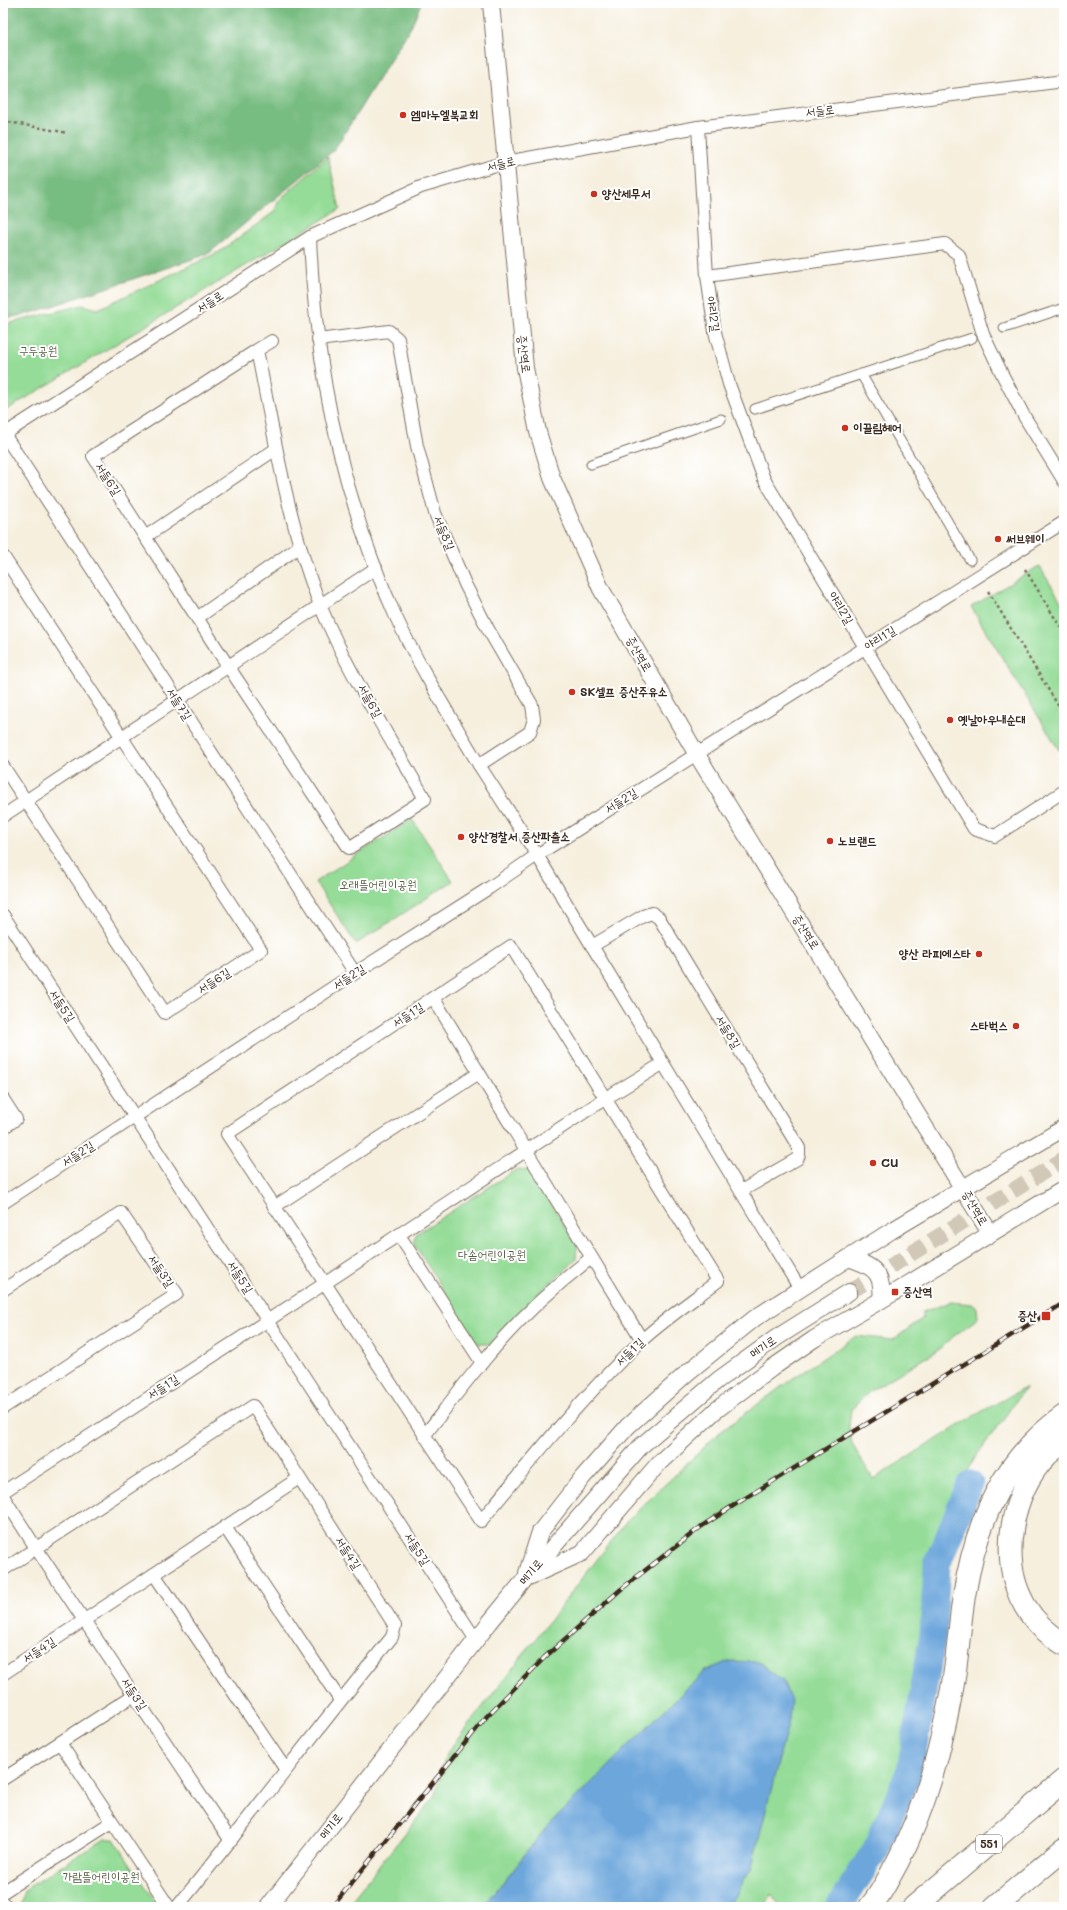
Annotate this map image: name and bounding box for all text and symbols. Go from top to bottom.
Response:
street label: 서들로 [805,100,835,120]
place label: 엠마누엘북교회 [411,106,479,122]
marker: 엠마누엘북교회 [398,110,408,120]
street label: 서들로 [485,152,517,174]
place label: 양산세무서 [602,185,651,201]
marker: 양산세무서 [589,189,599,199]
street label: 서들로 [193,287,226,316]
street label: 야리2길 [704,295,724,333]
street label: 증산역로 [515,334,535,374]
park label: 구두공원 [19,342,57,358]
place label: 이끌림헤어 [853,419,902,435]
marker: 이끌림헤어 [840,423,850,433]
street label: 서들6길 [92,459,126,498]
street label: 서들8길 [431,513,459,553]
place label: 써브웨이 [1006,530,1045,546]
marker: 써브웨이 [993,534,1003,544]
street label: 야리2길 [826,588,858,627]
street label: 야리1길 [861,621,899,653]
street label: 증산역로 [623,633,656,674]
street label: 서들6길 [355,681,387,721]
place label: SK셀프 증산주유소 [580,683,668,699]
street label: 서들7길 [163,684,196,723]
marker: SK셀프 증산주유소 [567,687,577,697]
place label: 옛날아우내순대 [958,711,1026,727]
marker: 옛날아우내순대 [945,715,955,725]
street label: 서들2길 [601,784,640,816]
place label: 양산경찰서 증산파출소 [469,828,570,844]
marker: 양산경찰서 증산파출소 [456,832,466,842]
place label: 노브랜드 [838,832,877,848]
marker: 노브랜드 [825,836,835,846]
park label: 오래뜰어린이공원 [339,876,417,892]
street label: 증산역로 [790,911,824,952]
place label: 양산 라피에스타 [899,945,971,961]
marker: 양산 라피에스타 [974,949,984,959]
street label: 서들2길 [329,960,368,993]
street label: 서들6길 [194,963,233,997]
street label: 서들5길 [46,986,80,1025]
street label: 서들1길 [389,998,426,1030]
street label: 서들8길 [713,1012,745,1051]
place label: 스타벅스 [969,1017,1008,1033]
marker: 스타벅스 [1011,1021,1021,1031]
street label: 서들2길 [58,1137,97,1170]
place label: CU [881,1154,898,1170]
marker: CU [868,1158,878,1168]
street label: 증산역로 [959,1187,992,1228]
park label: 다솜어린이공원 [458,1246,526,1262]
street label: 서들3길 [145,1251,179,1290]
street label: 서들5길 [224,1257,258,1296]
place label: 증산역 [903,1283,932,1299]
marker: 증산역 [890,1287,900,1297]
place label: 증산 [1018,1307,1037,1323]
marker: 증산 [1040,1310,1052,1322]
street label: 메기로 [746,1331,779,1361]
street label: 서들1길 [611,1333,647,1369]
street label: 서들1길 [144,1370,181,1402]
street label: 서들5길 [401,1529,435,1568]
street label: 서들4길 [332,1533,366,1572]
street label: 메기로 [515,1555,546,1588]
street label: 서들4길 [19,1632,58,1666]
street label: 서들3길 [118,1674,152,1713]
street label: 메기로 [315,1809,345,1842]
road number: 551 [976,1835,1002,1853]
park label: 가람뜰어린이공원 [62,1868,140,1884]

